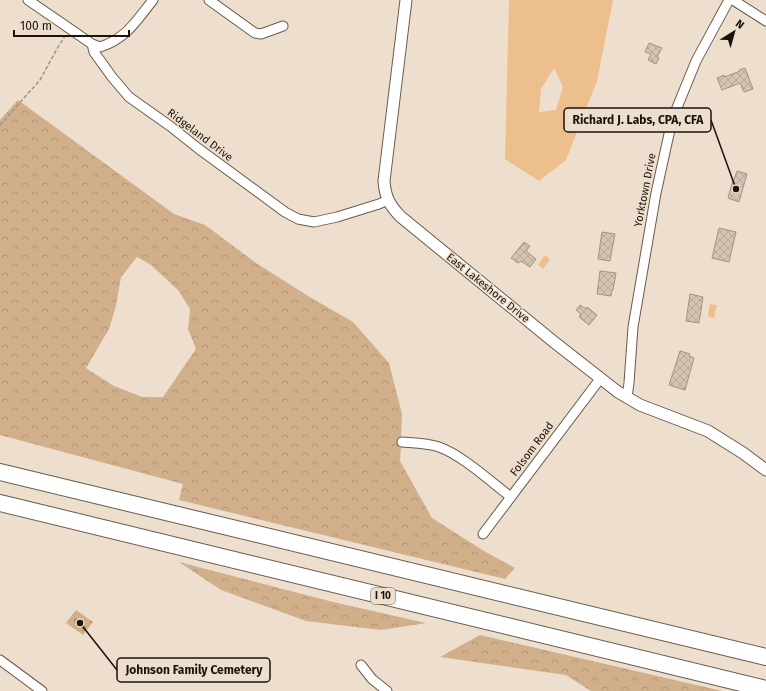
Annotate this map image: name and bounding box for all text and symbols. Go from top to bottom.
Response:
scale bar [14,12,129,38]
north arrow [714,12,754,52]
text: N [733,17,747,32]
text: 100 m [20,19,52,33]
street label: Ridgeland Drive [165,106,235,164]
callout: Richard J. Labs, CPA, CFA [564,108,711,132]
text: Richard J. Labs, CPA, CFA [573,113,704,127]
street label: Yorktown Drive [631,152,659,228]
street label: East Lakeshore Drive [444,250,532,326]
street label: Folsom Road [508,420,556,478]
road number: I 10 [371,588,395,604]
callout: Johnson Family Cemetery [117,658,270,682]
text: Johnson Family Cemetery [124,663,263,677]

